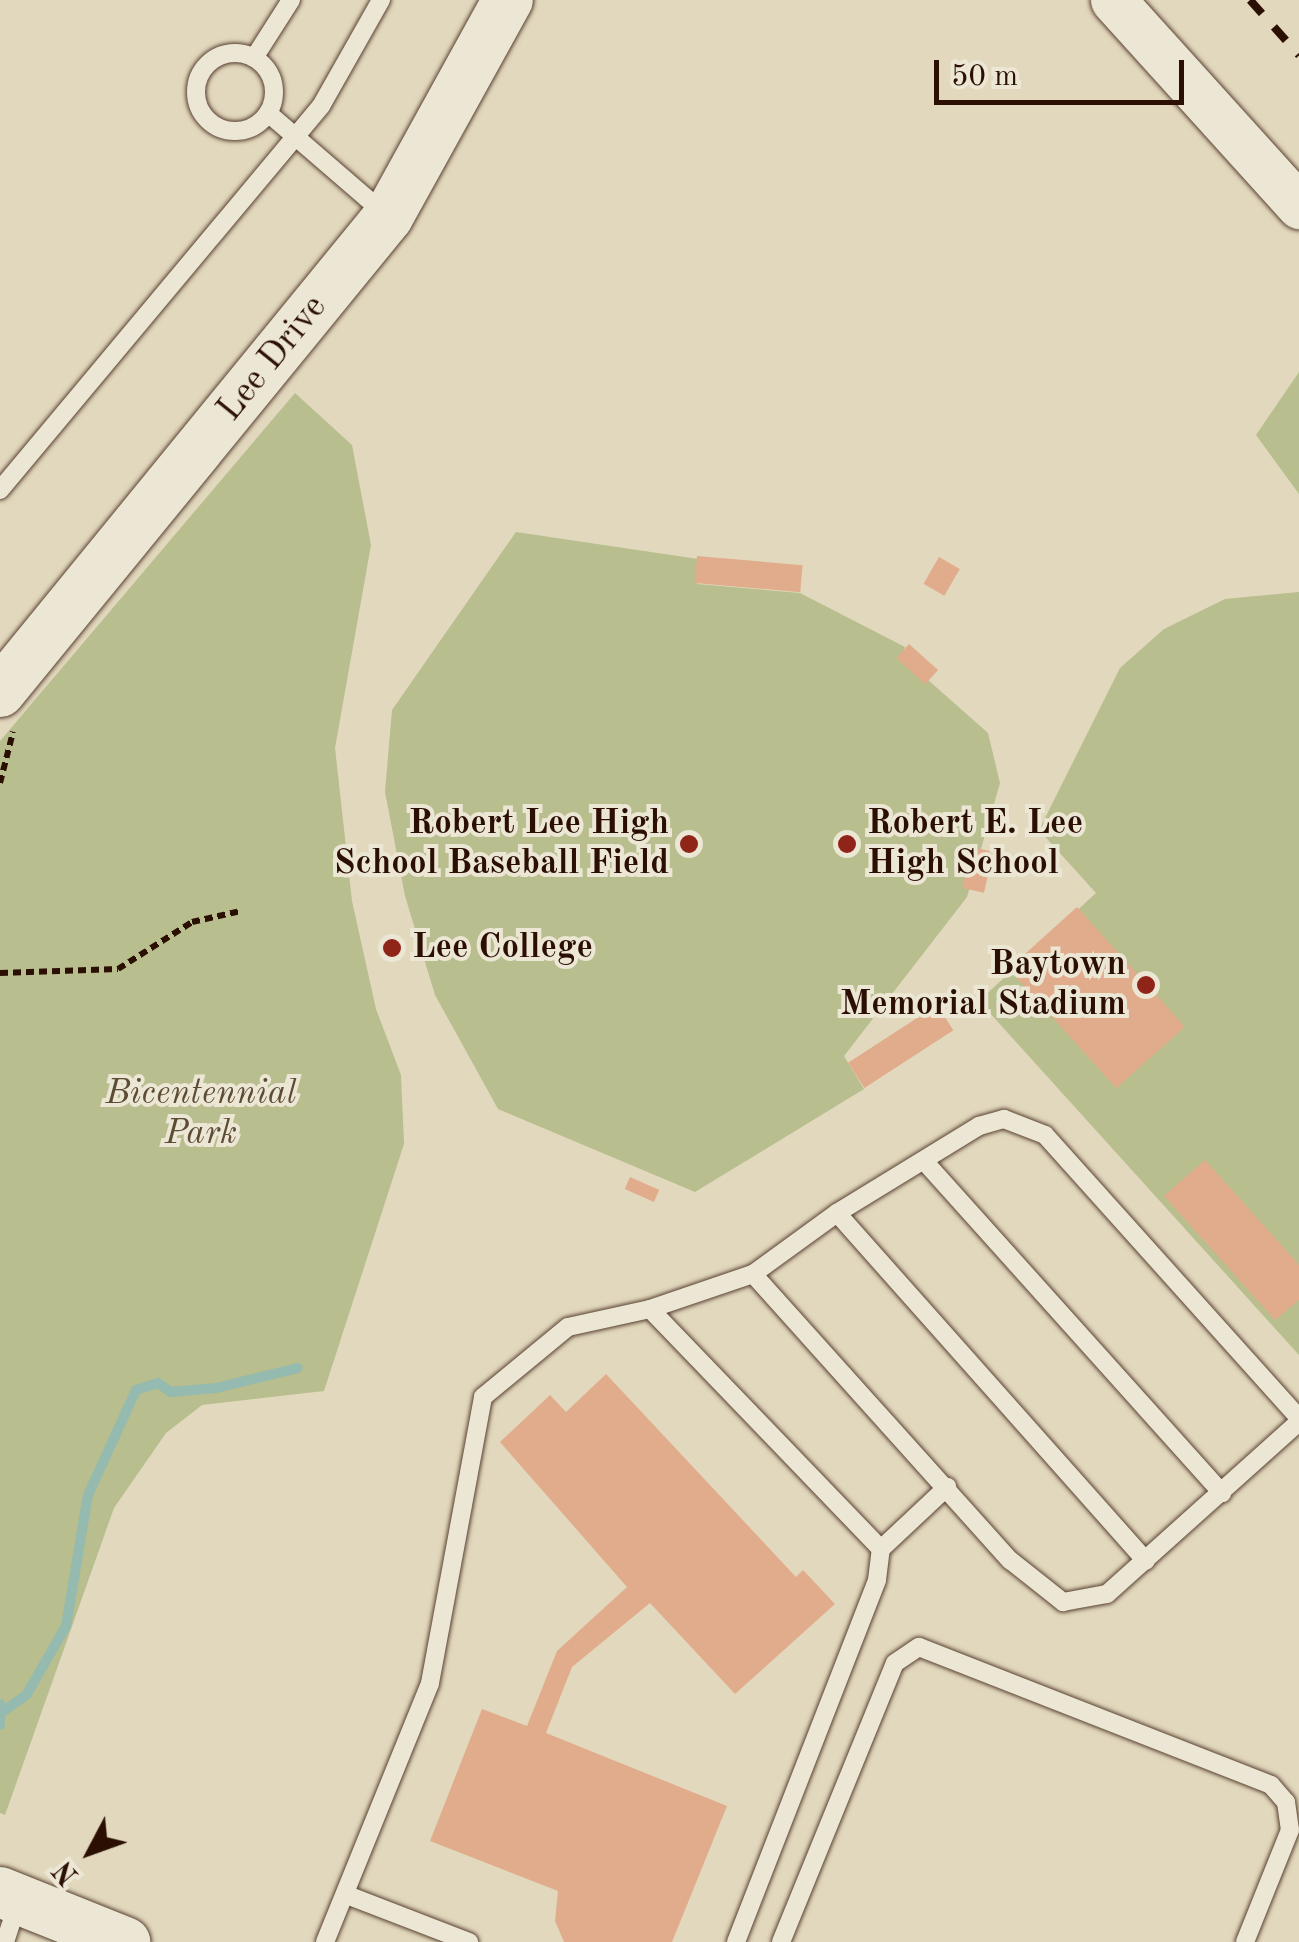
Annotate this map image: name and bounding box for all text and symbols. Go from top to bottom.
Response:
scale bar [939,40,1189,102]
text: 50 m [951,62,1018,92]
street label: Lee Drive [210,288,336,430]
place label: Robert Lee High School Baseball Field [334,803,669,885]
place label: Robert E. Lee High School [867,803,1083,885]
marker: Robert Lee High School Baseball Field [678,833,700,855]
marker: Robert E. Lee High School [836,833,858,855]
place label: Lee College [412,927,593,969]
marker: Lee College [381,937,403,959]
place label: Baytown Memorial Stadium [840,944,1126,1026]
marker: Baytown Memorial Stadium [1135,974,1157,996]
park label: Bicentennial Park [105,1073,297,1155]
north arrow [40,1802,140,1902]
text: N [50,1854,85,1889]

